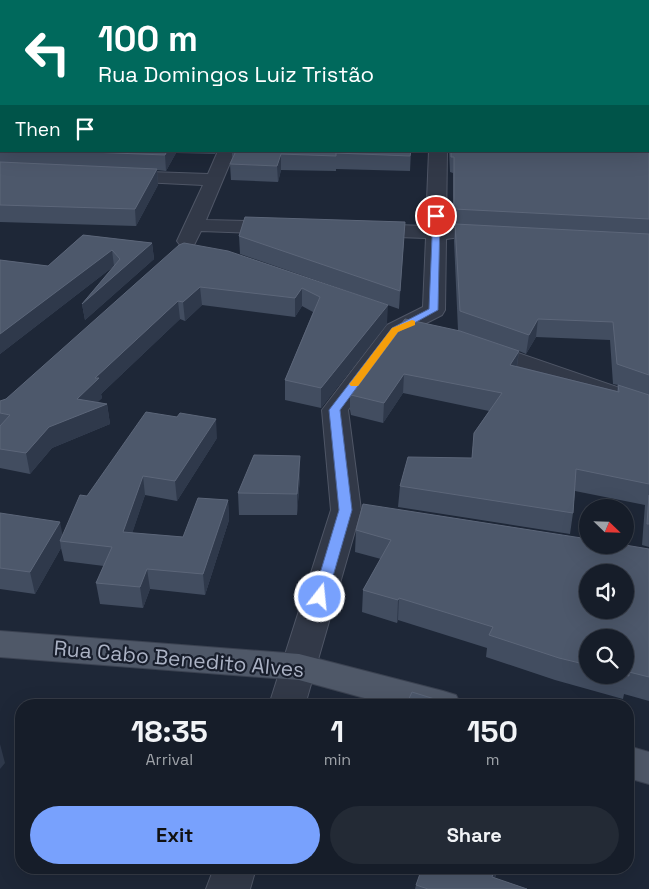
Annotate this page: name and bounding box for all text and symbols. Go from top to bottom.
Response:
text: 100 m [98,17,198,61]
icon: left [15,20,80,85]
text: Rua Domingos Luiz Tristão [98,60,374,88]
icon: arrive [71,115,99,143]
text: Then [15,117,61,142]
pin [415,195,457,237]
icon: arrive [422,202,450,230]
north arrow [579,499,634,554]
map controls [579,499,634,684]
button: sound [579,564,634,619]
position arrow [293,570,345,622]
button: search [579,629,634,684]
street label: Rua Cabo Benedito Alves [53,634,305,683]
text: 18:35 [131,712,208,751]
text: 1 [331,712,344,751]
text: 150 [467,712,518,751]
text: Arrival [146,749,193,770]
text: min [324,749,351,770]
text: m [486,749,499,770]
button: Exit [30,806,320,864]
button: Share [330,806,619,864]

